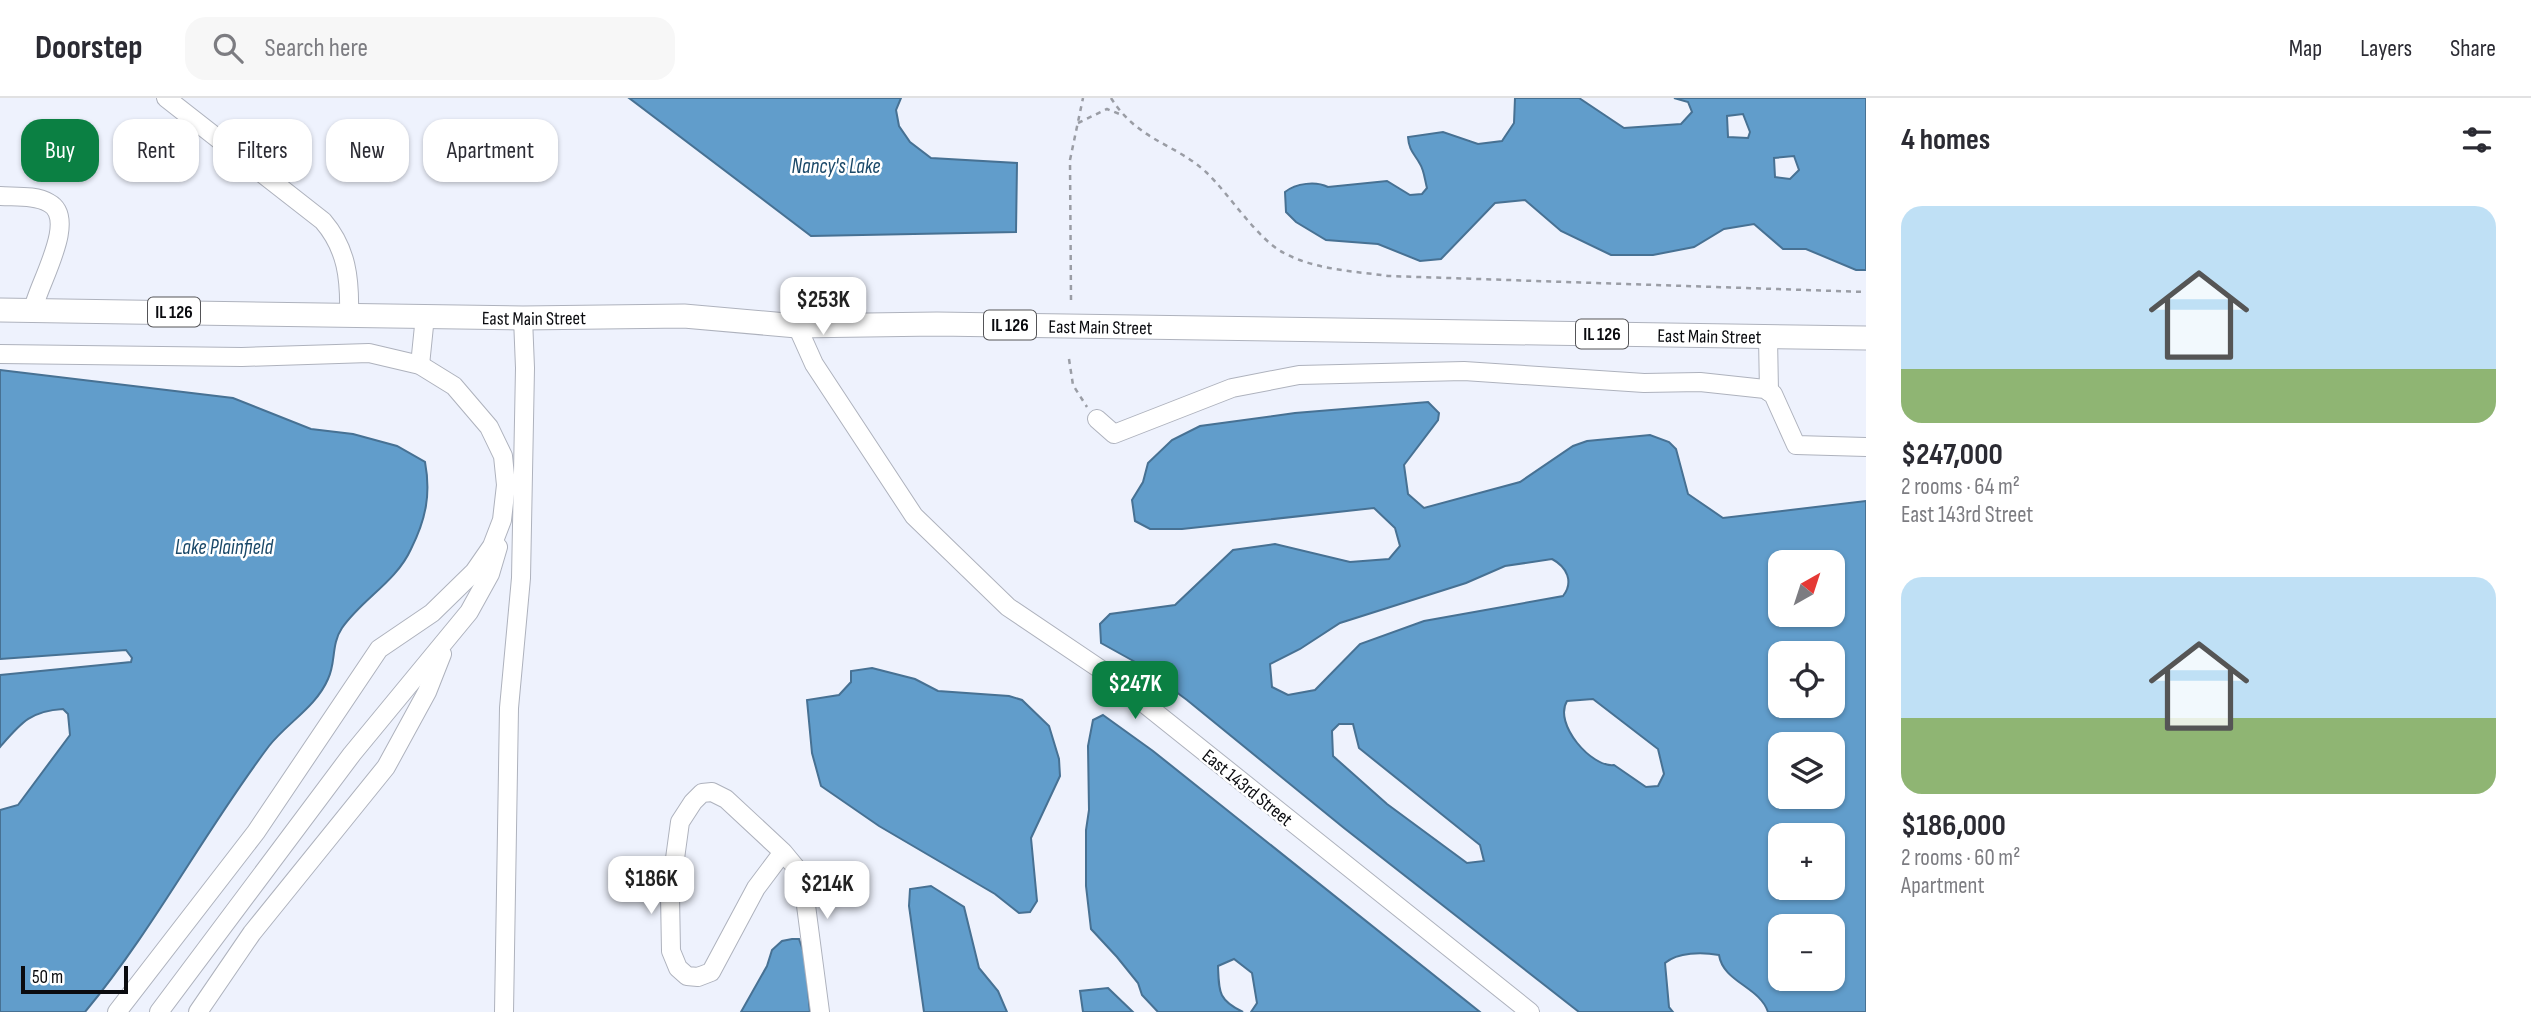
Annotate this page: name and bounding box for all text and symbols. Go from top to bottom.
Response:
search box [185,17,675,80]
text: Doorstep [35,28,143,68]
icon: search [209,29,247,67]
text: Search here [265,33,368,64]
text: Map [2289,34,2322,63]
text: Layers [2360,34,2412,63]
text: Share [2450,34,2496,63]
chip: Buy [21,119,99,182]
chip: Rent [113,119,199,182]
chip: Filters [213,119,312,182]
chip: New [326,119,409,182]
chip: Apartment [423,119,558,182]
icon: filters [2458,121,2496,159]
text: 4 homes [1901,122,1990,158]
water label: Nancy's Lake [791,154,881,179]
icon: home [2136,252,2262,378]
pin: $253K [774,278,872,337]
text: $253K [796,286,850,314]
road number: IL 126 [148,298,200,327]
street label: East Main Street [482,307,586,331]
road number: IL 126 [984,310,1036,340]
street label: East Main Street [1048,316,1153,340]
road number: IL 126 [1576,320,1628,348]
street label: East Main Street [1657,325,1762,349]
text: $247,000 [1901,437,2003,473]
text: 2 rooms · 64 m² [1901,473,2020,501]
text: East 143rd Street [1901,501,2033,529]
water label: Lake Plainfield [175,535,274,560]
north arrow [1768,550,1844,626]
map controls [1768,550,1845,991]
icon: home [2136,623,2262,749]
button: locate [1768,641,1845,718]
pin: $247K [1086,662,1184,721]
text: $247K [1108,670,1162,698]
button: layers [1768,732,1845,809]
street label: East 143rd Street [1197,745,1297,832]
text: $186,000 [1901,808,2006,844]
button: + [1768,823,1845,900]
text: 2 rooms · 60 m² [1901,844,2020,872]
pin: $186K [602,856,700,916]
pin: $214K [778,862,876,921]
text: $186K [624,865,678,893]
text: $214K [800,870,854,898]
text: Apartment [1901,872,1985,900]
button: − [1768,914,1845,991]
scale bar [21,963,128,995]
text: 50 m [32,966,63,989]

